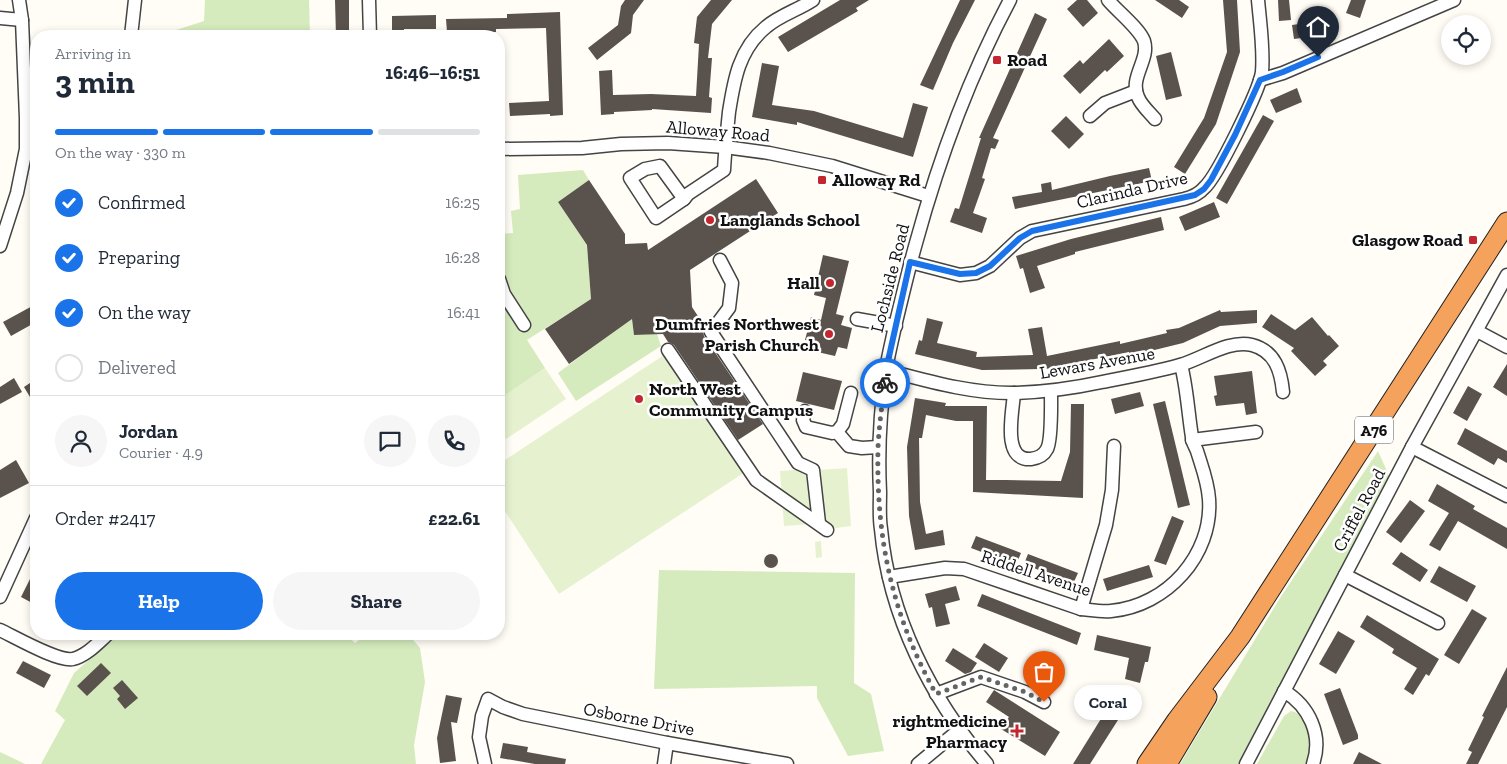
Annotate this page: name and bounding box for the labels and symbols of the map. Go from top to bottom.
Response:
pin [1297,6,1339,57]
place label: Road [1007,49,1048,71]
marker: Road [991,54,1003,66]
street label: Alloway Road [665,116,771,146]
street label: Clarinda Drive [1074,167,1190,213]
place label: Alloway Rd [832,169,921,191]
marker: Alloway Rd [816,174,828,186]
place label: Langlands School [720,209,860,231]
marker: Langlands School [704,214,716,226]
street label: Lochside Road [866,221,914,335]
place label: Glasgow Road [1352,229,1464,251]
marker: Glasgow Road [1467,234,1479,246]
place label: Hall [787,272,820,294]
marker: Hall [824,277,836,289]
place label: Dumfries Northwest Parish Church [655,313,820,356]
marker: Dumfries Northwest Parish Church [823,328,835,340]
street label: Lewars Avenue [1038,342,1156,384]
courier [860,358,910,408]
place label: North West Community Campus [649,378,813,421]
marker: North West Community Campus [633,393,645,405]
road number: A76 [1355,416,1393,444]
street label: Criffel Road [1328,464,1390,555]
street label: Riddell Avenue [978,545,1094,601]
pin [1023,651,1065,702]
callout: Coral [1074,684,1142,720]
street label: Osborne Drive [582,697,696,741]
place label: rightmedicine Pharmacy [893,710,1007,753]
marker: rightmedicine Pharmacy [1011,725,1023,737]

